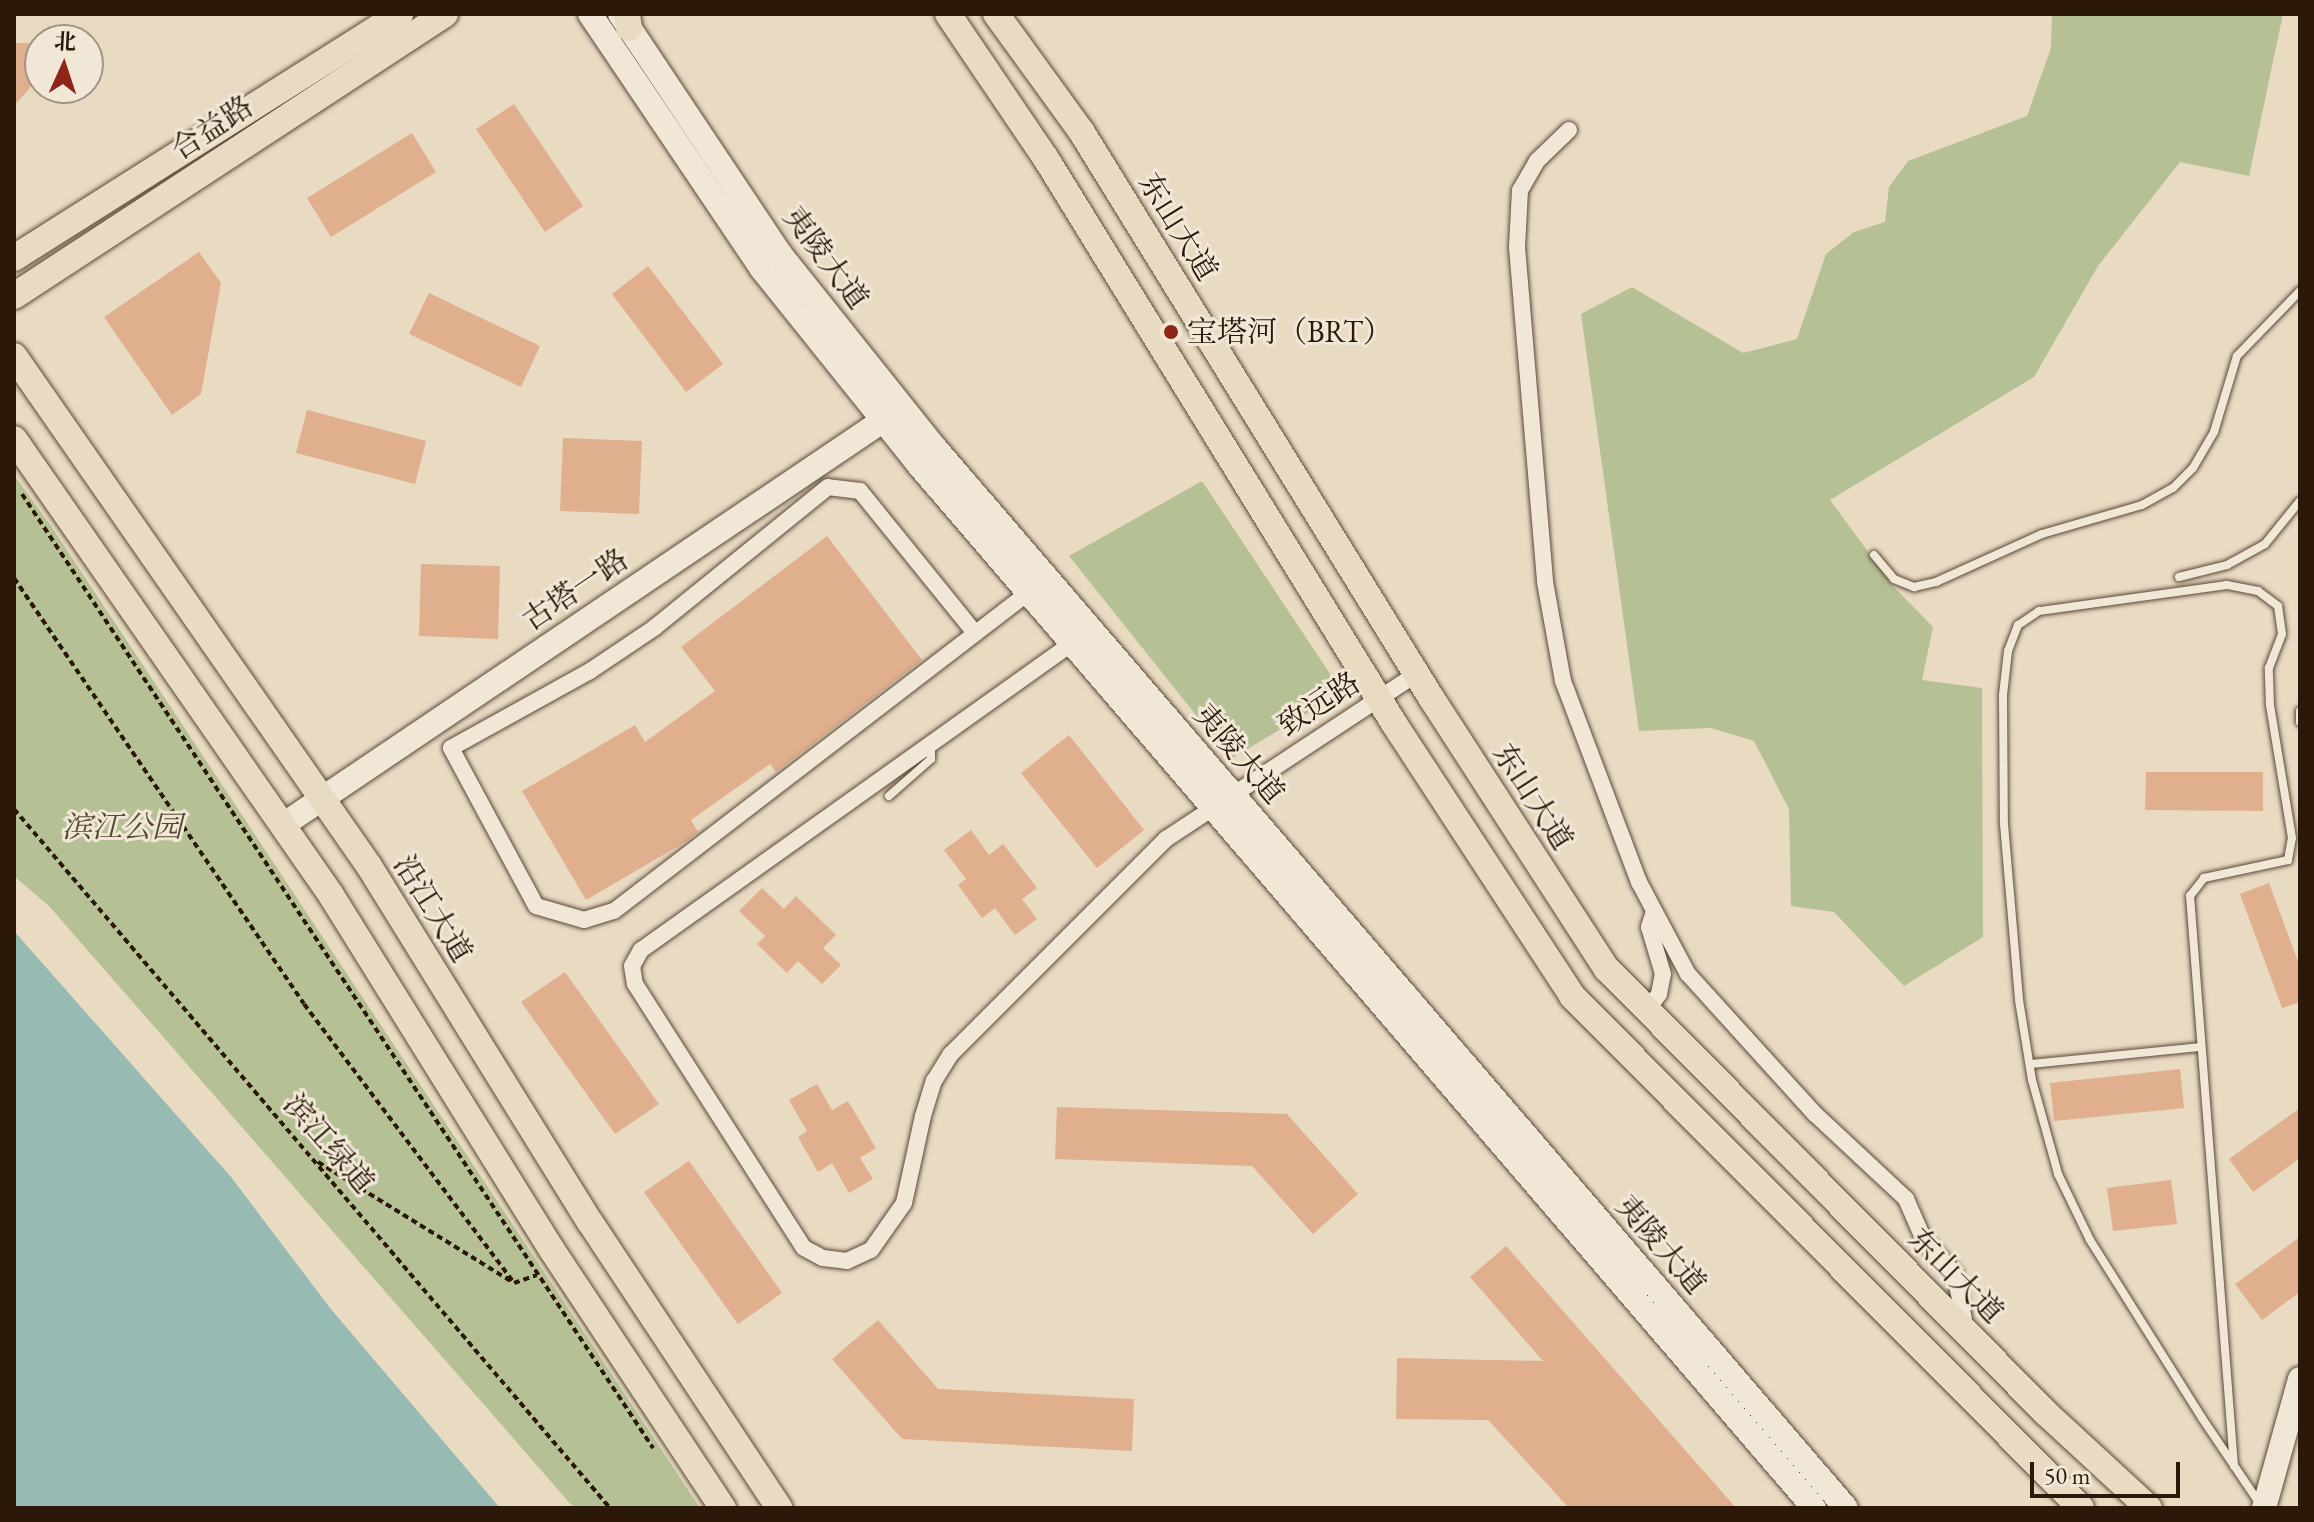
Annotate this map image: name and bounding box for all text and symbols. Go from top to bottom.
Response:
north arrow [24,24,104,104]
text: 北 [53,26,77,57]
street label: 合益路 [164,88,260,168]
street label: 东山大道 [1131,167,1225,287]
street label: 夷陵大道 [776,199,876,317]
place label: 宝塔河（BRT） [1187,314,1393,350]
marker: 宝塔河（BRT） [1162,323,1180,341]
street label: 古塔一路 [515,542,635,638]
street label: 致远路 [1271,664,1367,744]
street label: 夷陵大道 [1186,697,1292,811]
street label: 东山大道 [1485,737,1581,857]
park label: 滨江公园 [62,809,182,845]
street label: 沿江大道 [386,849,480,969]
street label: 滨江绿道 [276,1087,382,1201]
street label: 夷陵大道 [1608,1188,1714,1302]
street label: 东山大道 [1901,1221,2011,1331]
scale bar [2034,1446,2184,1496]
text: 50 m [2044,1460,2091,1491]

